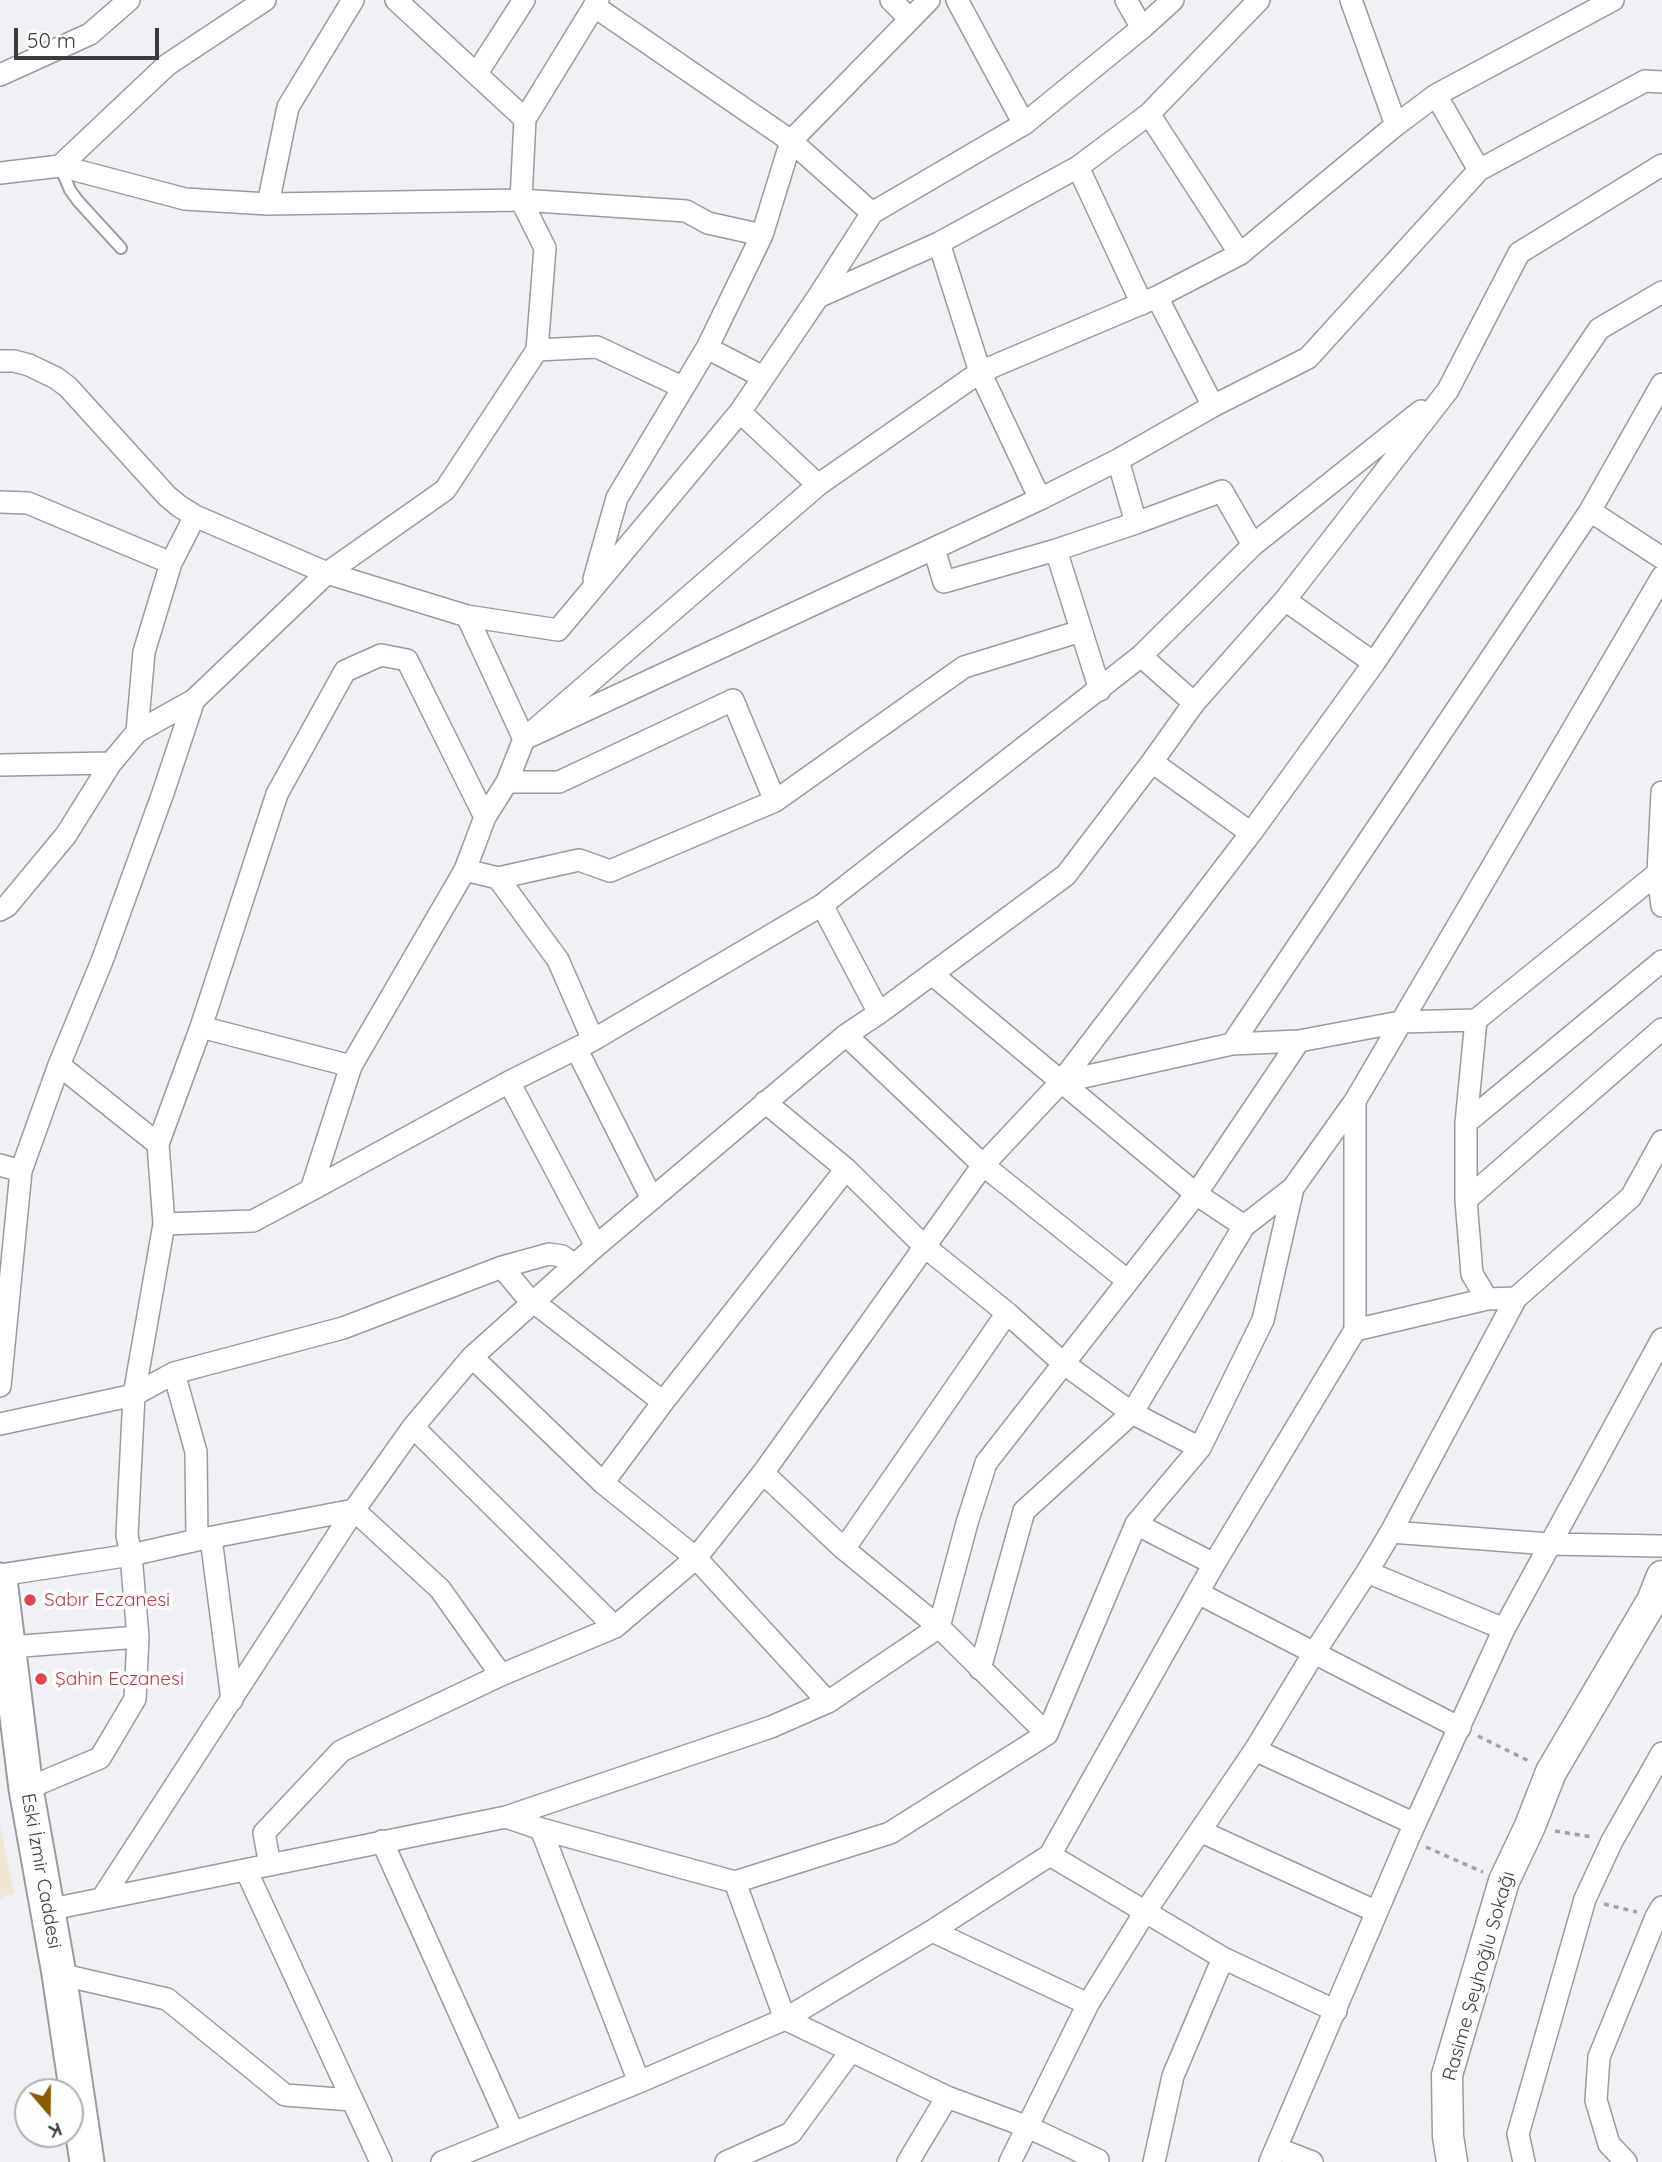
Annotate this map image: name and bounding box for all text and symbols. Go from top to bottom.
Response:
scale bar [18,14,163,58]
text: 50 m [27,27,76,53]
place label: Sabır Eczanesi [44,1589,170,1611]
marker: Sabır Eczanesi [22,1592,38,1608]
place label: Şahin Eczanesi [55,1668,184,1690]
marker: Şahin Eczanesi [33,1671,49,1687]
street label: Eski İzmir Caddesi [16,1791,66,1951]
street label: Rasime Şeyhoğlu Sokağı [1438,1869,1520,2083]
north arrow [14,2078,84,2148]
text: K [46,2117,65,2144]

